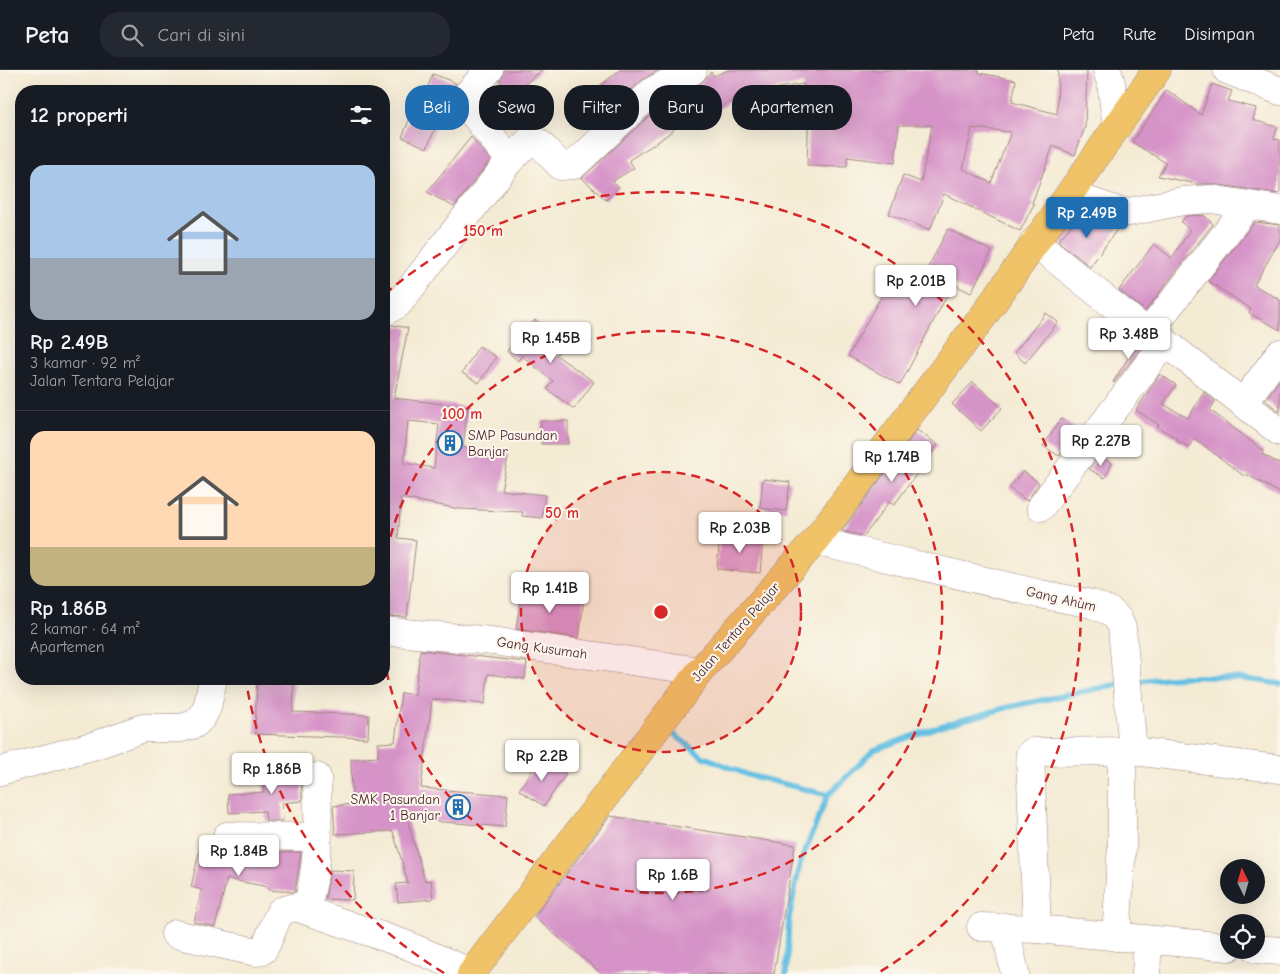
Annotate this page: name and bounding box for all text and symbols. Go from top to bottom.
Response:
search box [100,12,450,57]
text: Peta [25,21,70,49]
icon: search [118,21,146,49]
text: Cari di sini [158,24,245,46]
text: Peta [1062,24,1095,45]
text: Rute [1123,24,1156,45]
text: Disimpan [1184,24,1255,45]
chip: Beli [405,85,469,130]
chip: Sewa [479,85,554,130]
chip: Filter [564,85,639,130]
chip: Baru [649,85,722,130]
chip: Apartemen [732,85,852,130]
icon: filters [347,101,375,129]
text: 12 properti [30,103,128,127]
pin: Rp 2.49B [1035,196,1139,239]
icon: home [158,198,248,288]
text: Rp 2.49B [1057,204,1117,222]
text: 150 m [463,222,503,240]
pin: Rp 2.01B [864,264,968,307]
text: Rp 2.01B [886,272,946,290]
pin: Rp 3.48B [1077,318,1181,360]
pin: Rp 1.45B [499,322,603,364]
text: Rp 3.48B [1099,325,1159,343]
text: Rp 1.45B [522,329,580,347]
text: Rp 2.49B [30,330,109,354]
text: 3 kamar · 92 m² [30,354,140,372]
text: Jalan Tentara Pelajar [30,372,174,390]
text: 100 m [442,405,482,423]
pin: Rp 2.27B [1049,424,1153,467]
place label: SMP Pasundan Banjar [468,427,558,460]
building icon: SMP Pasundan Banjar [437,430,463,456]
text: Rp 2.27B [1071,432,1131,450]
pin: Rp 1.74B [840,440,944,483]
text: Rp 1.74B [864,448,920,466]
icon: home [158,463,248,553]
text: 50 m [545,504,579,522]
pin: Rp 2.03B [688,512,792,554]
text: Rp 2.03B [709,519,771,537]
pin: Rp 1.41B [498,572,602,614]
text: Rp 1.41B [522,579,578,597]
street label: Jalan Tentara Pelajar [688,579,784,685]
street label: Gang Ahum [1024,583,1098,615]
text: Rp 1.86B [30,596,107,620]
centre of rings [652,603,670,621]
text: 2 kamar · 64 m² [30,620,140,638]
street label: Gang Kusumah [496,633,588,663]
text: Apartemen [30,638,105,656]
pin: Rp 2.2B [496,740,588,782]
text: Rp 2.2B [516,747,568,765]
pin: Rp 1.86B [220,752,324,795]
text: Rp 1.86B [243,760,301,778]
place label: SMK Pasundan 1 Banjar [350,791,440,824]
building icon: SMK Pasundan 1 Banjar [445,794,471,820]
pin: Rp 1.84B [187,834,291,877]
text: Rp 1.84B [210,842,268,860]
pin: Rp 1.6B [627,858,719,901]
north arrow [1220,859,1265,904]
map controls [1220,859,1265,959]
text: Rp 1.6B [648,866,698,884]
button: locate [1220,914,1265,959]

